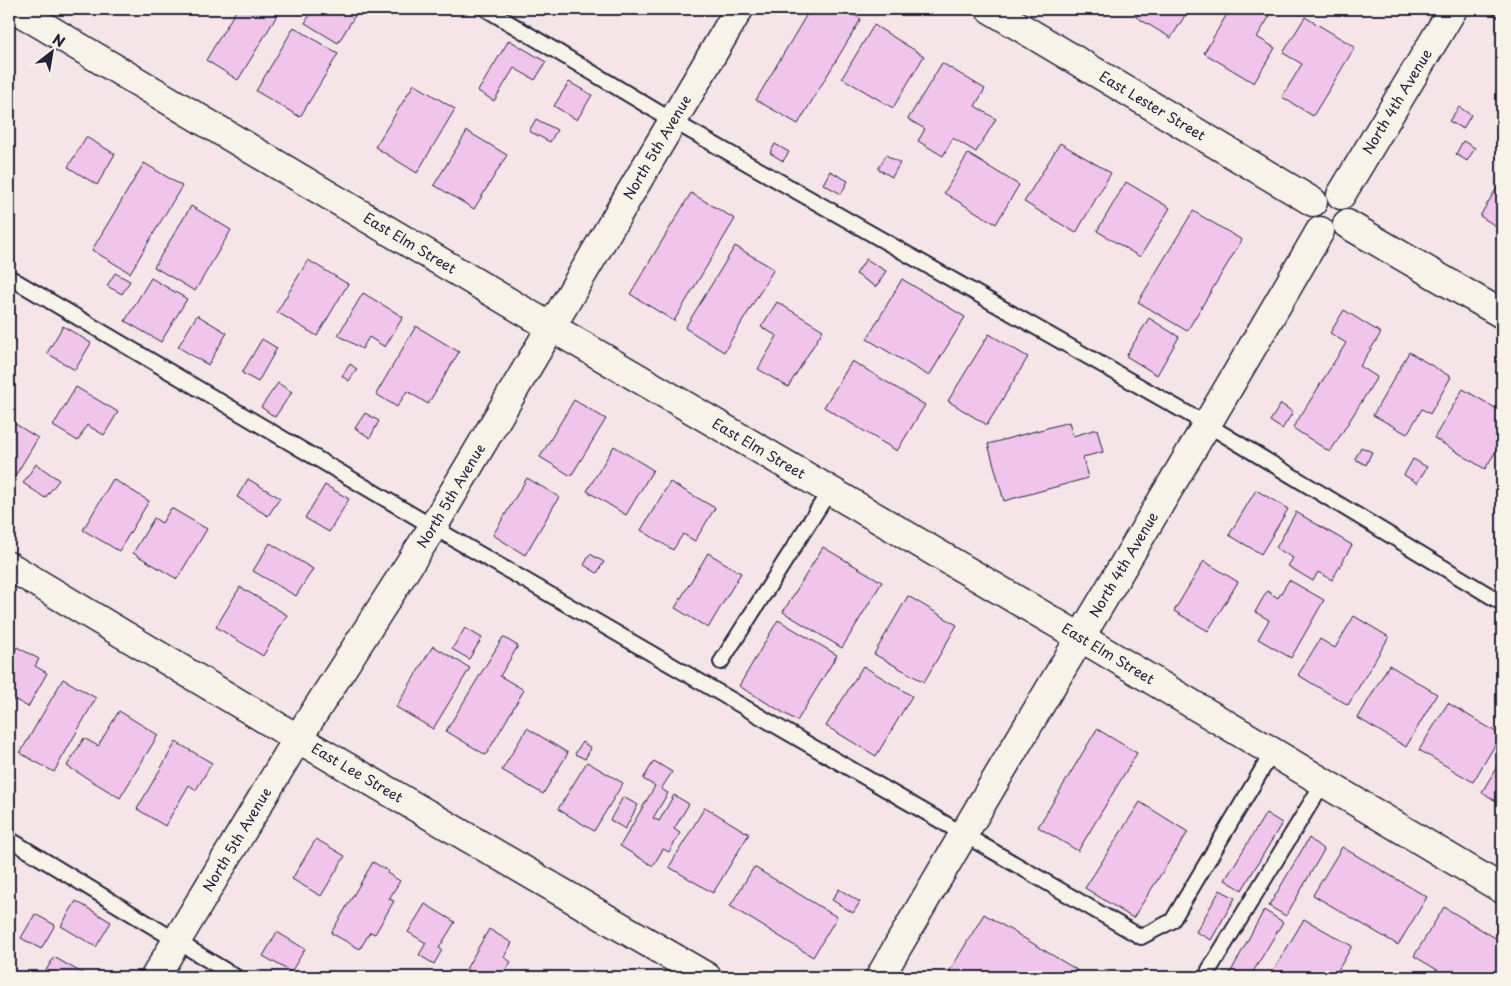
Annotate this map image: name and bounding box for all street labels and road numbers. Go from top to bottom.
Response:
street label: North 4th Avenue [1357,44,1437,158]
street label: East Lester Street [1095,66,1210,146]
street label: North 5th Avenue [618,91,696,203]
street label: East Elm Street [360,207,461,279]
street label: East Elm Street [709,413,810,484]
street label: North 5th Avenue [411,439,490,552]
street label: North 4th Avenue [1084,507,1163,621]
street label: East Elm Street [1058,618,1159,689]
street label: East Lee Street [308,738,407,808]
street label: North 5th Avenue [197,783,276,896]

